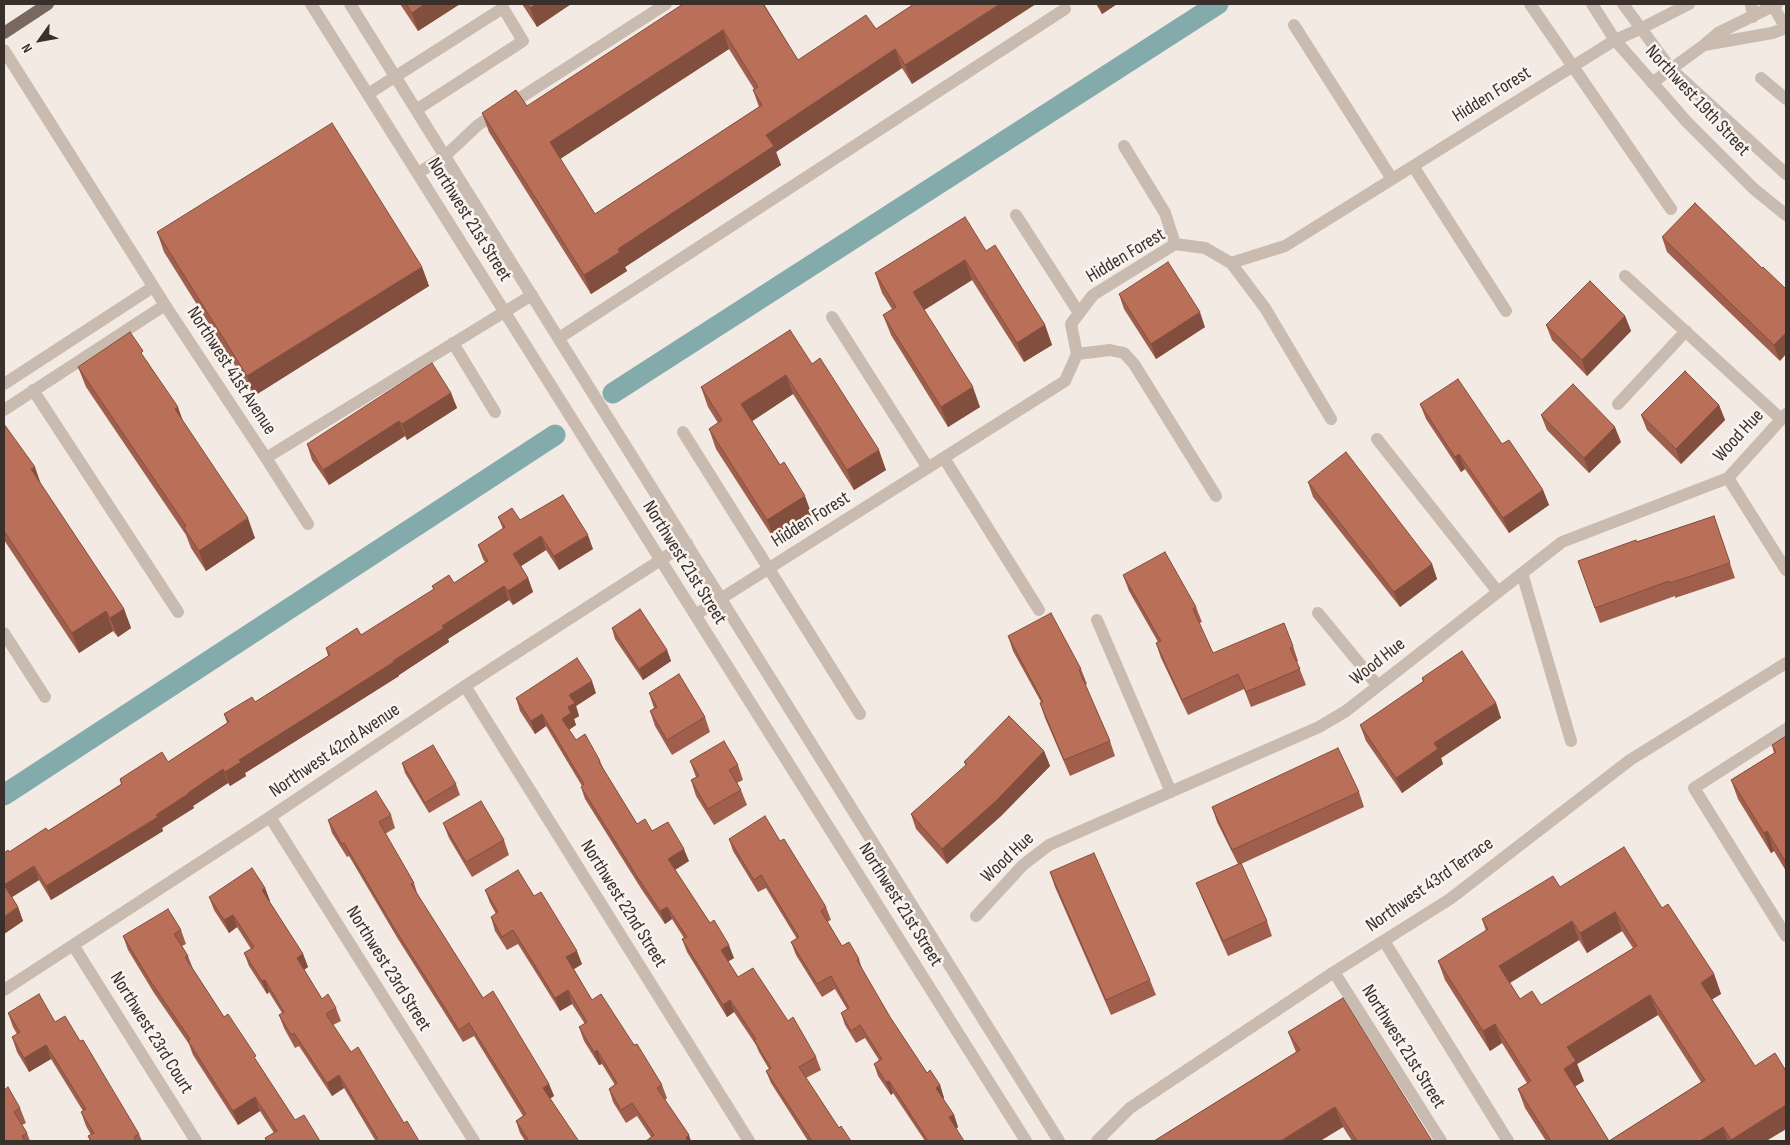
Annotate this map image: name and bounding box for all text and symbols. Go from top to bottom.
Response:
north arrow [15,15,65,65]
text: N [18,41,36,56]
street label: Northwest 19th Street [1640,41,1754,161]
street label: Hidden Forest [1449,62,1535,128]
street label: Northwest 21st Street [422,154,516,286]
street label: Hidden Forest [1082,224,1170,288]
street label: Northwest 41st Avenue [181,303,281,439]
street label: Wood Hue [1709,405,1769,467]
street label: Hidden Forest [768,487,854,553]
street label: Northwest 21st Street [637,497,731,629]
street label: Wood Hue [1346,633,1410,691]
street label: Northwest 42nd Avenue [265,699,405,803]
street label: Wood Hue [977,828,1039,888]
street label: Northwest 43rd Terrace [1362,833,1498,937]
street label: Northwest 22nd Street [575,836,671,972]
street label: Northwest 21st Street [853,839,947,971]
street label: Northwest 23rd Street [340,902,436,1036]
street label: Northwest 23rd Court [104,968,198,1098]
street label: Northwest 21st Street [1356,981,1450,1113]

